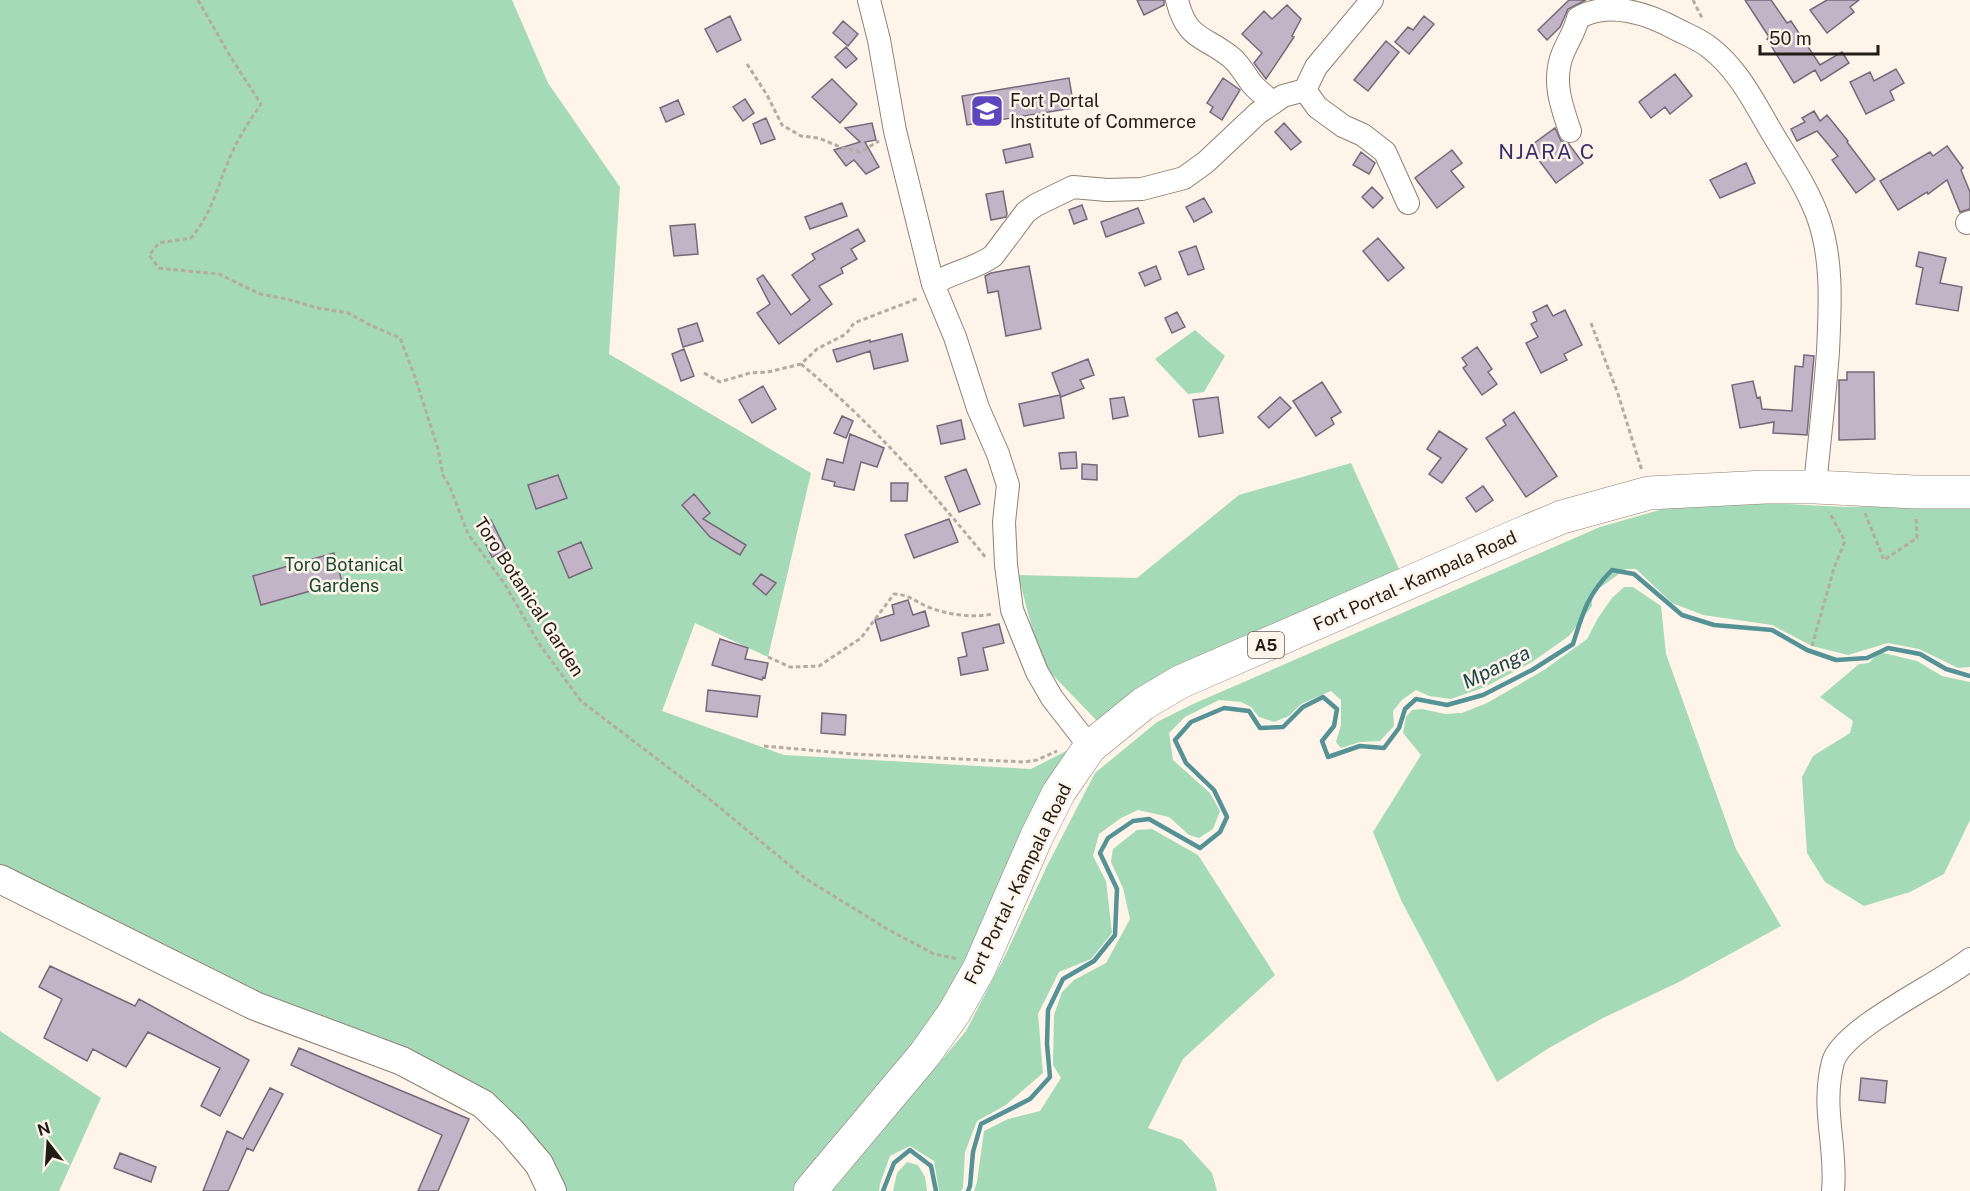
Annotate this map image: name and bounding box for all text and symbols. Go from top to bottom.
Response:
scale bar [1760,18,1878,56]
text: 50 m [1769,28,1812,49]
place label: Fort Portal Institute of Commerce [1010,90,1196,132]
school or university icon: Fort Portal Institute of Commerce [969,93,1005,129]
district label: NJARA C [1498,139,1596,164]
street label: Toro Botanical Garden [470,513,589,680]
street label: Fort Portal - Kampala Road [1310,526,1520,635]
park label: Toro Botanical Gardens [284,554,404,596]
road number: A5 [1248,632,1284,658]
water label: Mpanga [1458,640,1534,694]
street label: Fort Portal - Kampala Road [960,780,1075,987]
north arrow [18,1113,78,1173]
text: N [35,1118,53,1140]

